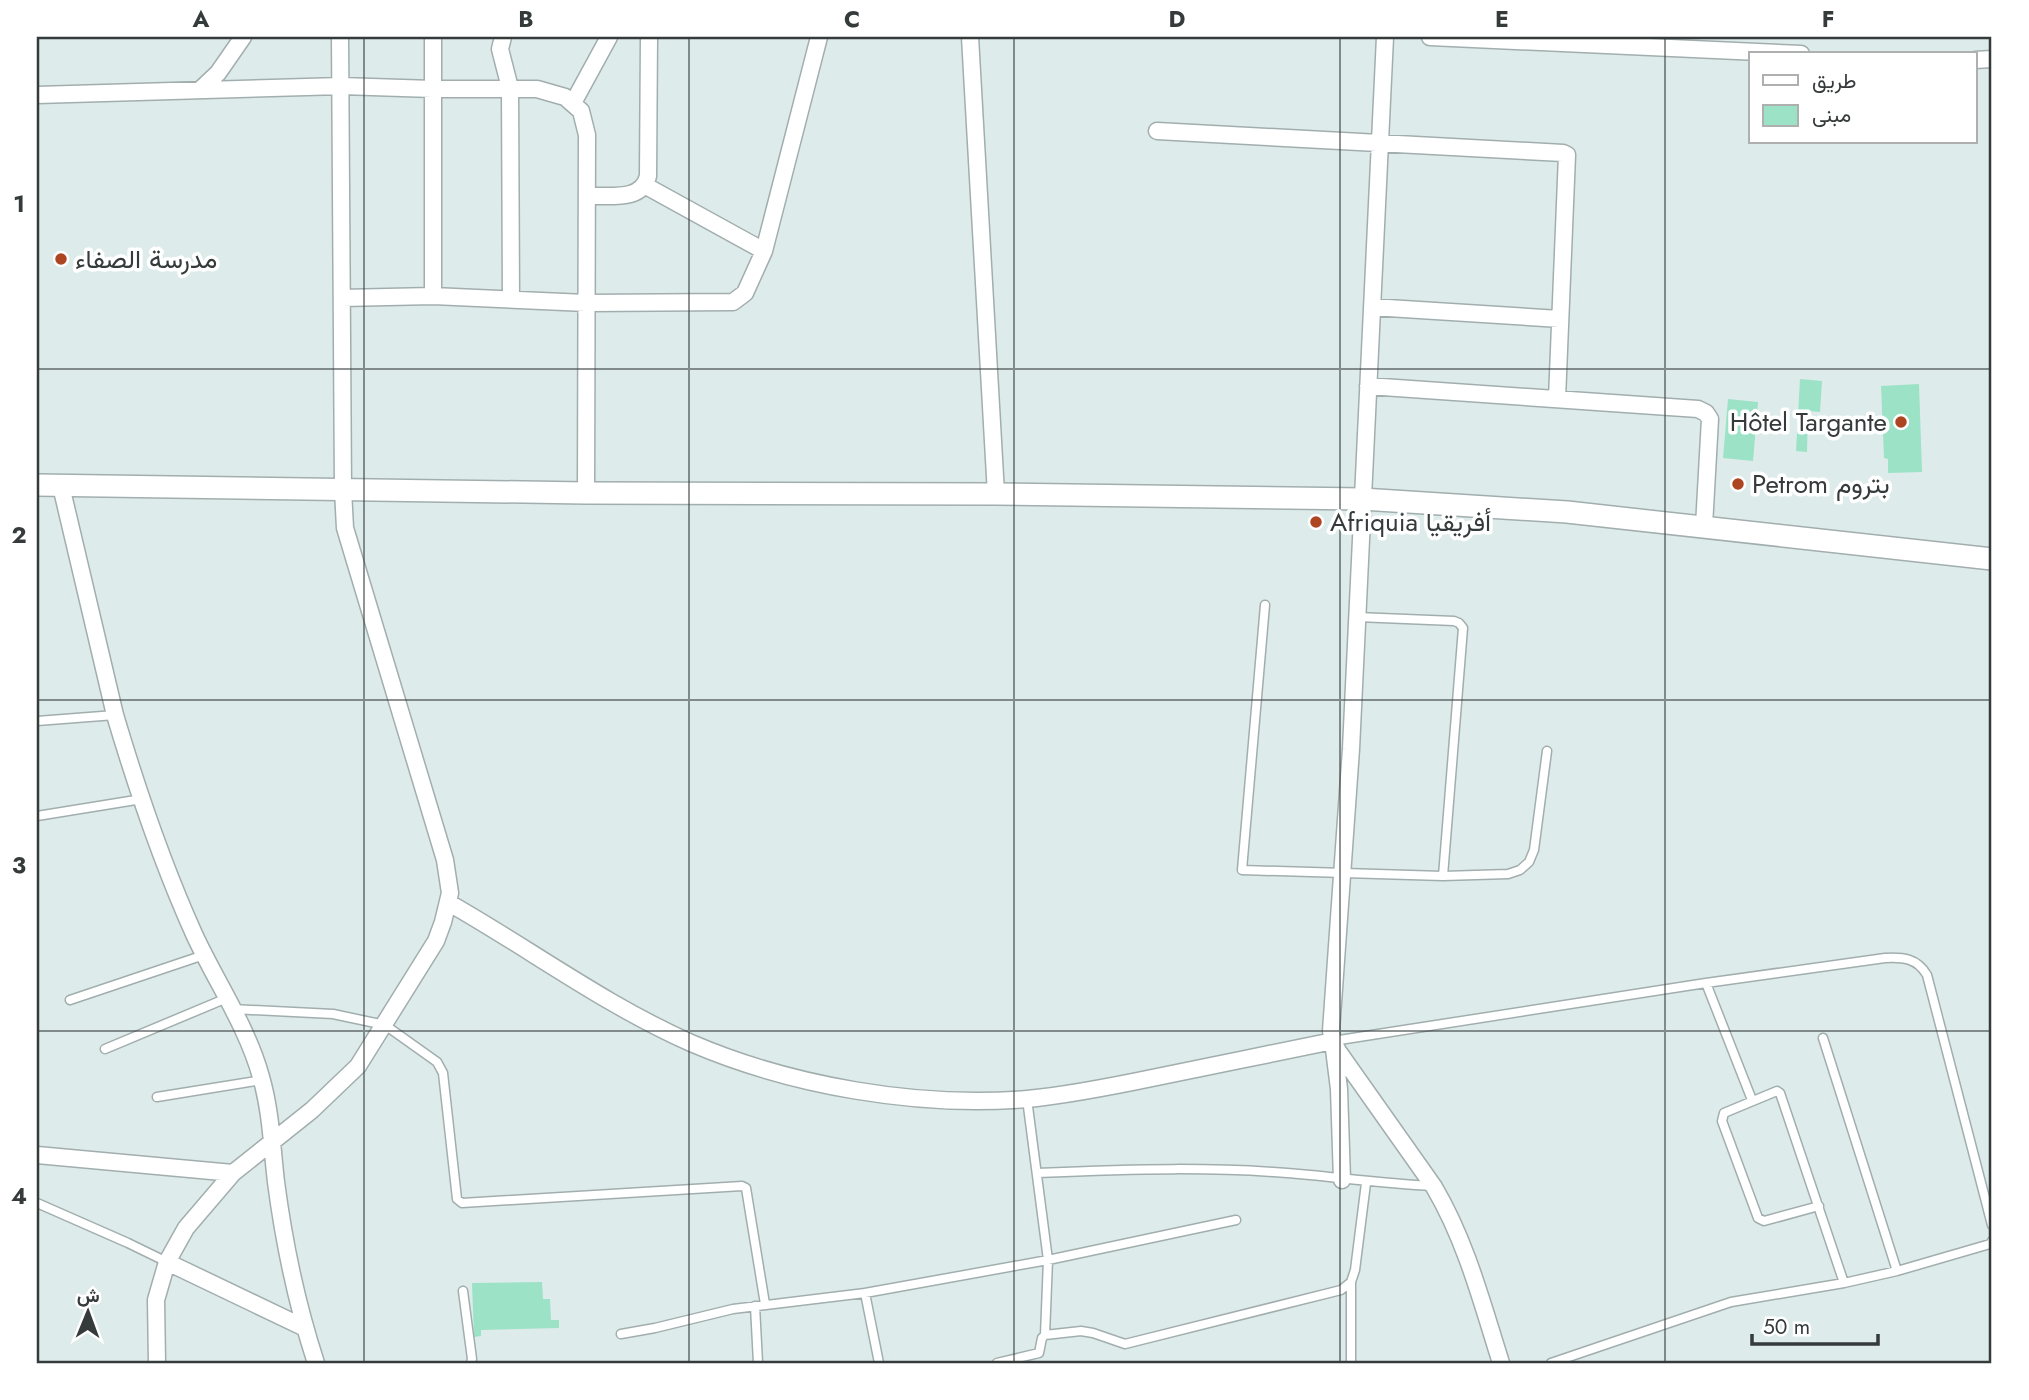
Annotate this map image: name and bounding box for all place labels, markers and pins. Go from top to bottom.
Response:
place label: مدرسة الصفاء [75,240,218,278]
marker: مدرسة الصفاء [53,251,69,267]
place label: Hôtel Targante [1730,403,1887,441]
marker: Hôtel Targante [1893,414,1909,430]
place label: Petrom بتروم [1752,465,1890,503]
marker: Petrom بتروم [1730,476,1746,492]
place label: Afriquia أفريقيا [1330,503,1491,541]
marker: Afriquia أفريقيا [1308,514,1324,530]

